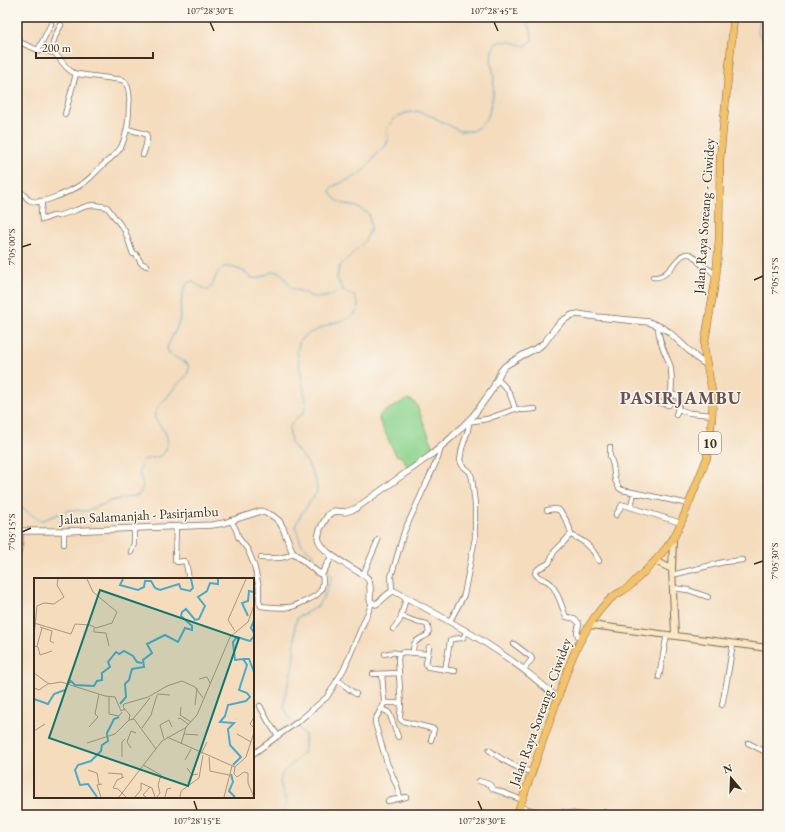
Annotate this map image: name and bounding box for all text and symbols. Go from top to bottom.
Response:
text: 107°28'30"E [186,4,234,17]
text: 107°28'45"E [470,4,518,17]
scale bar [36,34,153,60]
text: 200 m [42,40,72,56]
street label: Jalan Raya Soreang - Ciwidey [689,137,718,296]
text: 7°05'00"S [5,228,18,265]
text: 7°05'15"S [768,257,781,294]
district label: PASIRJAMBU [620,386,742,409]
road number: 10 [699,432,721,454]
street label: Jalan Salamanjah - Pasirjambu [58,502,220,528]
text: 7°05'15"S [5,513,18,550]
text: 7°05'30"S [768,542,781,579]
inset map [34,578,254,798]
street label: Jalan Raya Soreang - Ciwidey [504,635,575,789]
north arrow [711,758,751,798]
text: N [721,760,734,777]
text: 107°28'15"E [173,814,221,827]
text: 107°28'30"E [458,814,506,827]

